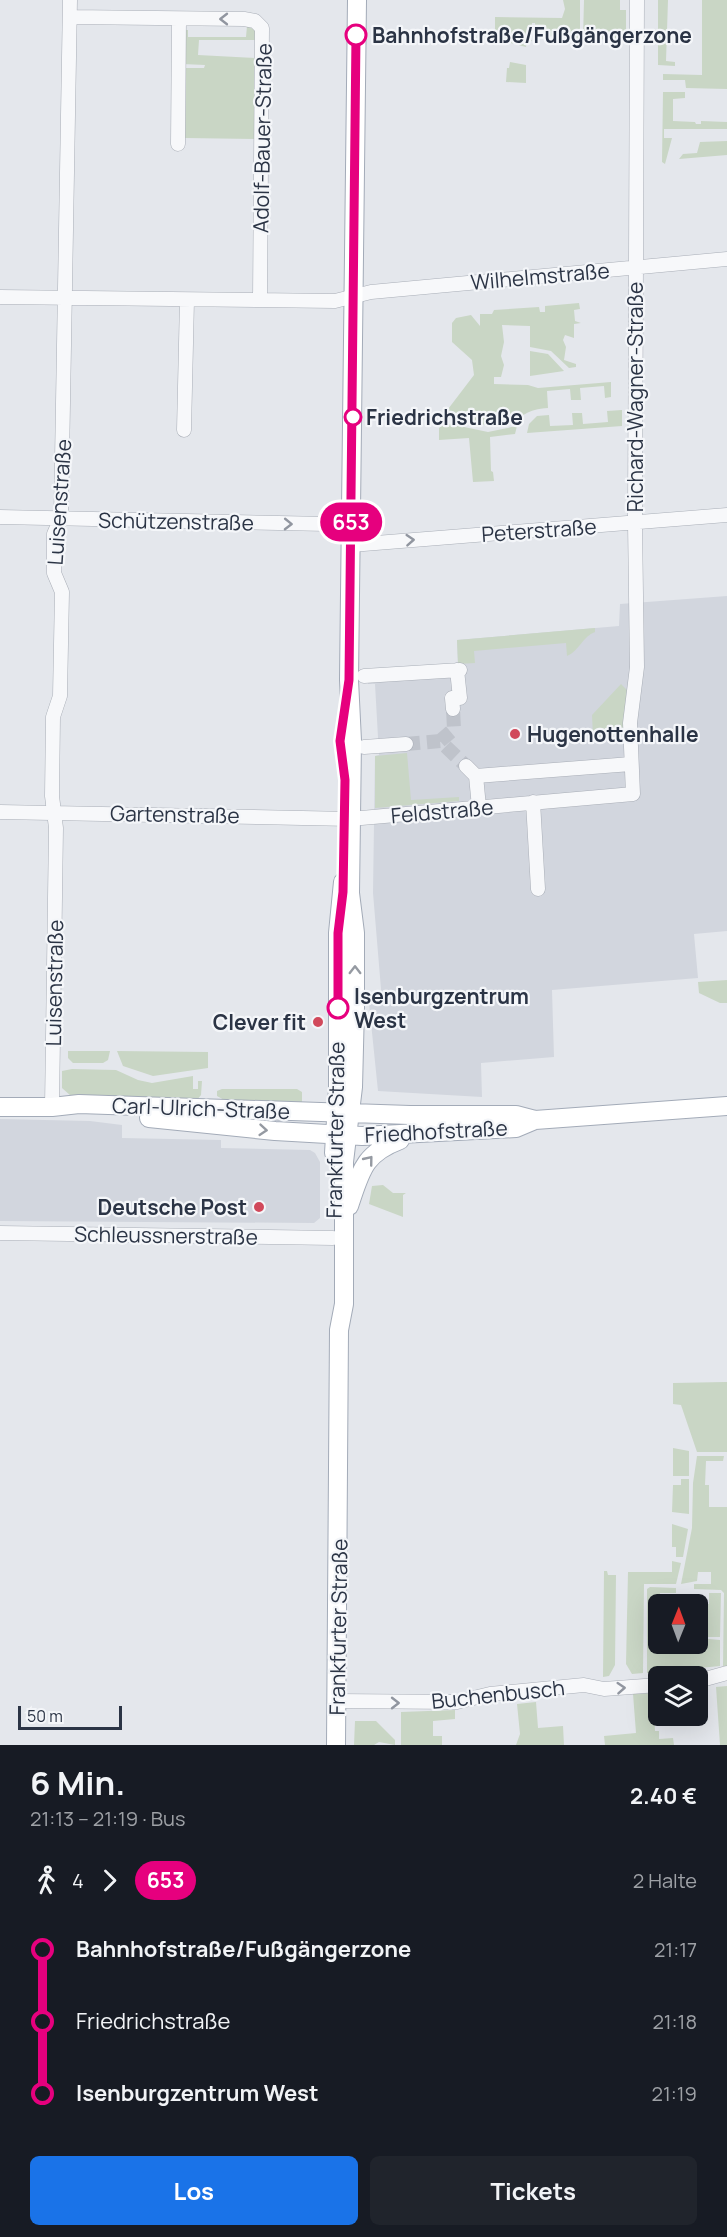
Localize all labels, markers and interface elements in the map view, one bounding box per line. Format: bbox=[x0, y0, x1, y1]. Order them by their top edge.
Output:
one-way arrow bbox=[219, 13, 228, 25]
place label: Bahnhofstraße/Fußgängerzone bbox=[372, 21, 692, 49]
marker: Bahnhofstraße/Fußgängerzone bbox=[345, 24, 367, 46]
street label: Adolf-Bauer-Straße bbox=[246, 43, 278, 233]
street label: Wilhelmstraße bbox=[469, 256, 611, 296]
street label: Richard-Wagner-Straße bbox=[621, 282, 649, 512]
place label: Friedrichstraße bbox=[366, 403, 523, 431]
marker: Friedrichstraße bbox=[344, 408, 362, 426]
street label: Luisenstraße bbox=[41, 438, 77, 566]
line badge: 653 bbox=[316, 502, 386, 542]
street label: Schützenstraße bbox=[98, 506, 254, 536]
text: 653 bbox=[332, 508, 370, 536]
street label: Peterstraße bbox=[480, 512, 598, 548]
one-way arrow bbox=[283, 517, 292, 530]
one-way arrow bbox=[405, 534, 414, 547]
place label: Hugenottenhalle bbox=[527, 720, 699, 748]
marker: Hugenottenhalle bbox=[508, 727, 522, 741]
street label: Feldstraße bbox=[389, 793, 495, 829]
street label: Gartenstraße bbox=[110, 799, 240, 829]
street label: Luisenstraße bbox=[39, 919, 69, 1047]
one-way arrow bbox=[349, 966, 361, 975]
place label: Isenburgzentrum West bbox=[354, 982, 529, 1034]
marker: Isenburgzentrum West bbox=[327, 997, 349, 1019]
place label: Clever fit bbox=[213, 1008, 306, 1036]
marker: Clever fit bbox=[311, 1015, 325, 1029]
street label: Frankfurter Straße bbox=[319, 1041, 351, 1219]
street label: Carl-Ulrich-Straße bbox=[112, 1091, 290, 1125]
street label: Friedhofstraße bbox=[364, 1113, 508, 1149]
one-way arrow bbox=[258, 1123, 267, 1136]
one-way arrow bbox=[361, 1156, 372, 1167]
place label: Deutsche Post bbox=[98, 1193, 247, 1221]
marker: Deutsche Post bbox=[252, 1200, 266, 1214]
street label: Schleussnerstraße bbox=[74, 1219, 258, 1251]
street label: Frankfurter Straße bbox=[322, 1538, 354, 1716]
north arrow bbox=[648, 1594, 708, 1654]
map controls bbox=[648, 1594, 708, 1726]
button: layers bbox=[648, 1666, 708, 1726]
street label: Buchenbusch bbox=[430, 1673, 566, 1715]
one-way arrow bbox=[617, 1681, 626, 1694]
one-way arrow bbox=[390, 1697, 399, 1709]
scale bar bbox=[18, 1703, 122, 1730]
text: 50 m bbox=[27, 1705, 63, 1727]
text: 6 Min. bbox=[30, 1760, 125, 1805]
text: 2.40 € bbox=[630, 1781, 697, 1811]
text: 21:13 – 21:19 · Bus bbox=[30, 1805, 185, 1832]
icon: walk bbox=[30, 1864, 63, 1897]
icon: forward bbox=[93, 1864, 126, 1897]
text: 653 bbox=[147, 1866, 184, 1894]
text: 4 bbox=[72, 1867, 84, 1894]
text: 2 Halte bbox=[633, 1867, 697, 1894]
text: Bahnhofstraße/Fußgängerzone bbox=[76, 1934, 411, 1964]
text: 21:17 bbox=[654, 1936, 697, 1963]
text: Friedrichstraße bbox=[76, 2006, 230, 2036]
text: 21:18 bbox=[652, 2008, 697, 2035]
text: Isenburgzentrum West bbox=[76, 2078, 319, 2108]
text: 21:19 bbox=[652, 2080, 697, 2107]
button: Los bbox=[30, 2156, 358, 2225]
button: Tickets bbox=[370, 2156, 697, 2225]

